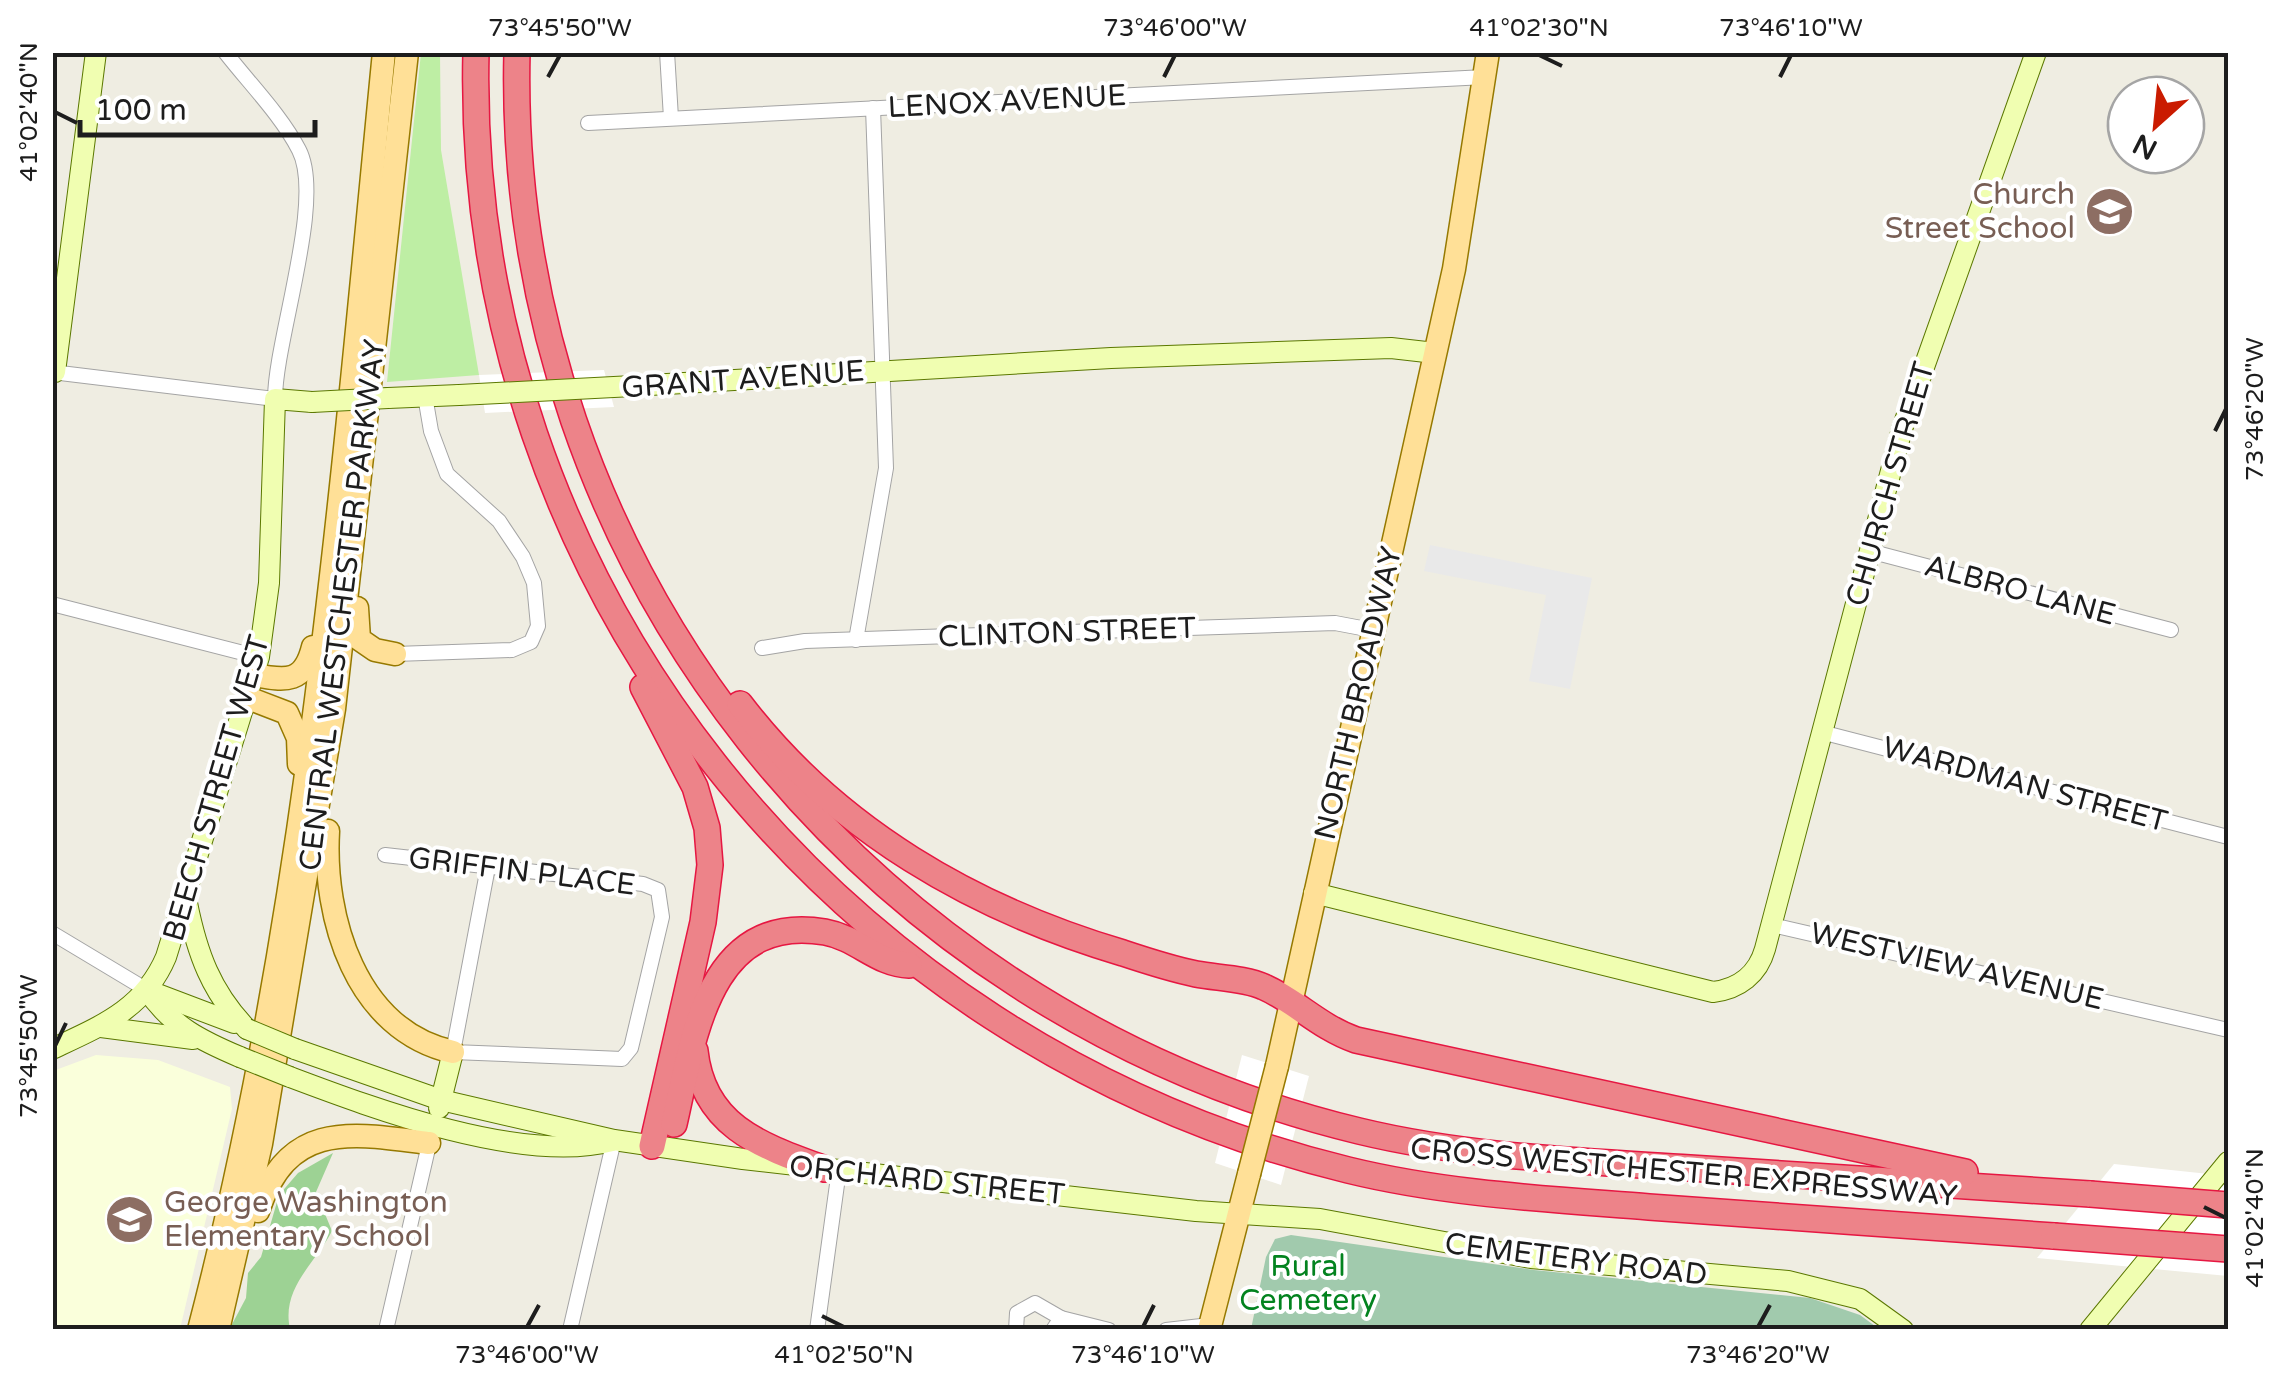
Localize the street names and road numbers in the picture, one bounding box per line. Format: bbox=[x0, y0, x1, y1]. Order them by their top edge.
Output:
street label: LENOX AVENUE bbox=[887, 77, 1127, 126]
street label: CENTRAL WESTCHESTER PARKWAY bbox=[292, 337, 393, 873]
street label: GRANT AVENUE bbox=[620, 353, 866, 406]
street label: CHURCH STREET bbox=[1838, 358, 1943, 611]
street label: NORTH BROADWAY bbox=[1307, 543, 1410, 843]
street label: ALBRO LANE bbox=[1920, 547, 2119, 634]
street label: CLINTON STREET bbox=[937, 610, 1197, 655]
street label: BEECH STREET WEST bbox=[155, 631, 278, 945]
street label: WARDMAN STREET bbox=[1878, 729, 2171, 840]
street label: GRIFFIN PLACE bbox=[406, 839, 638, 904]
street label: WESTVIEW AVENUE bbox=[1807, 915, 2107, 1018]
street label: CROSS WESTCHESTER EXPRESSWAY bbox=[1409, 1130, 1959, 1215]
street label: ORCHARD STREET bbox=[787, 1148, 1067, 1213]
street label: CEMETERY ROAD bbox=[1443, 1225, 1709, 1294]

